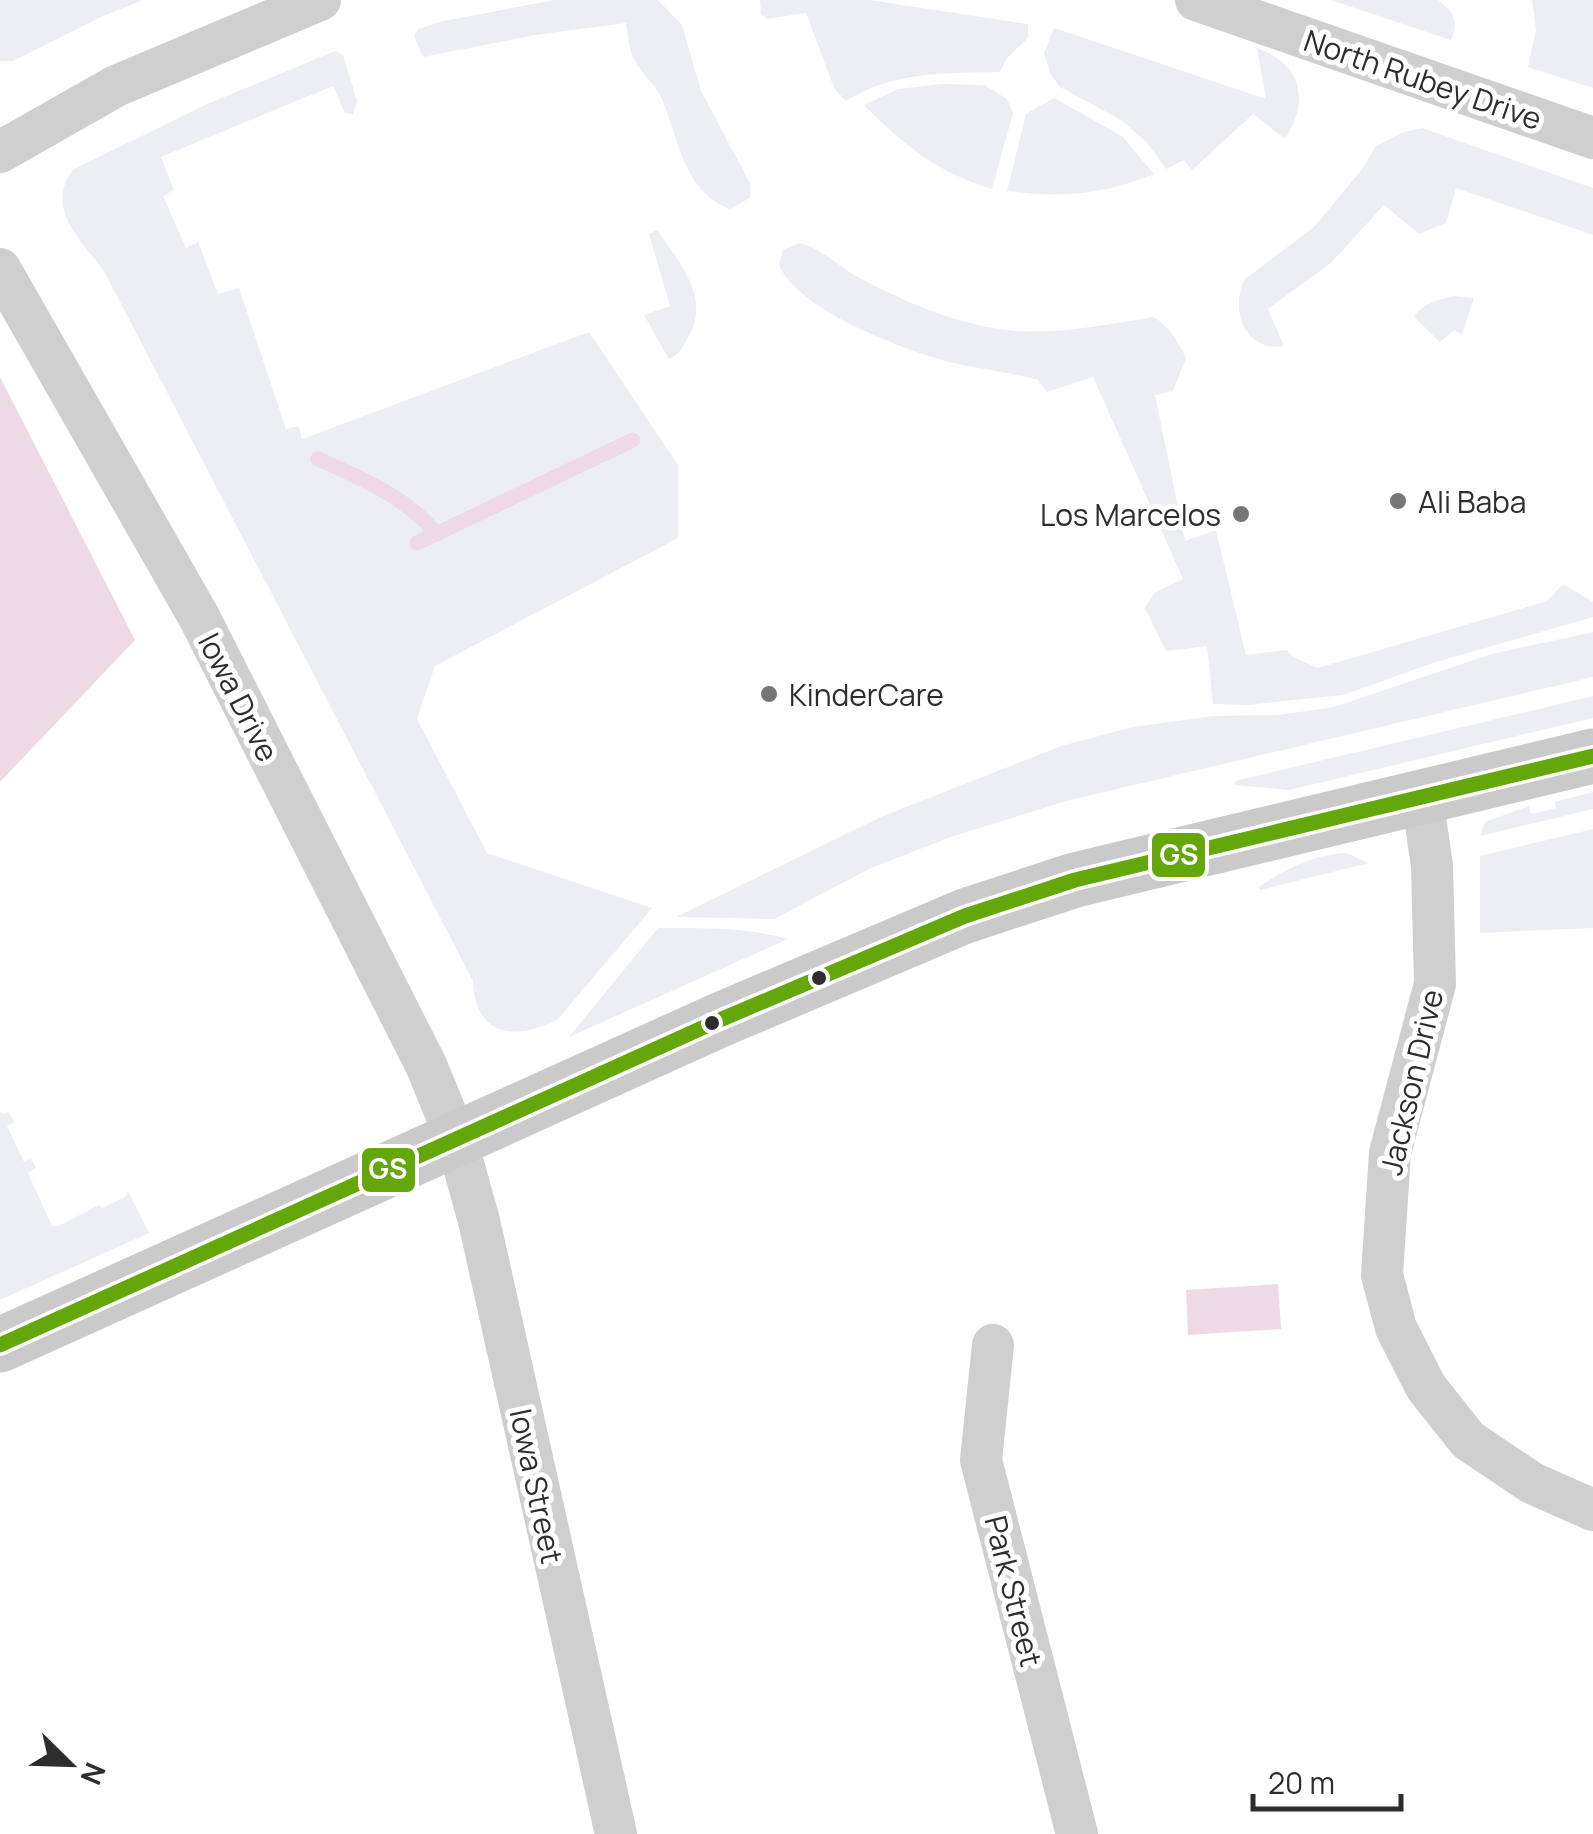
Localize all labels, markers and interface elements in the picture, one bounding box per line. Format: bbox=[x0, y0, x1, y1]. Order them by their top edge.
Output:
street label: North Rubey Drive bbox=[1299, 19, 1547, 139]
place label: Ali Baba bbox=[1418, 481, 1527, 522]
marker: Ali Baba bbox=[1387, 490, 1409, 512]
place label: Los Marcelos bbox=[1040, 494, 1221, 535]
marker: Los Marcelos bbox=[1230, 503, 1252, 525]
street label: Iowa Drive bbox=[189, 626, 289, 768]
place label: KinderCare bbox=[789, 674, 944, 715]
marker: KinderCare bbox=[758, 683, 780, 705]
line badge: GS bbox=[1150, 831, 1207, 879]
text: GS bbox=[1160, 835, 1198, 873]
unlabelled marker bbox=[809, 968, 829, 988]
street label: Jackson Drive bbox=[1370, 985, 1452, 1179]
unlabelled marker bbox=[702, 1013, 722, 1033]
line badge: GS bbox=[360, 1146, 417, 1194]
text: GS bbox=[369, 1149, 407, 1187]
street label: Iowa Street bbox=[501, 1405, 573, 1567]
street label: Park Street bbox=[975, 1511, 1053, 1671]
north arrow bbox=[20, 1714, 120, 1814]
scale bar bbox=[1253, 1749, 1400, 1811]
text: N bbox=[73, 1757, 115, 1791]
text: 20 m bbox=[1268, 1762, 1335, 1803]

